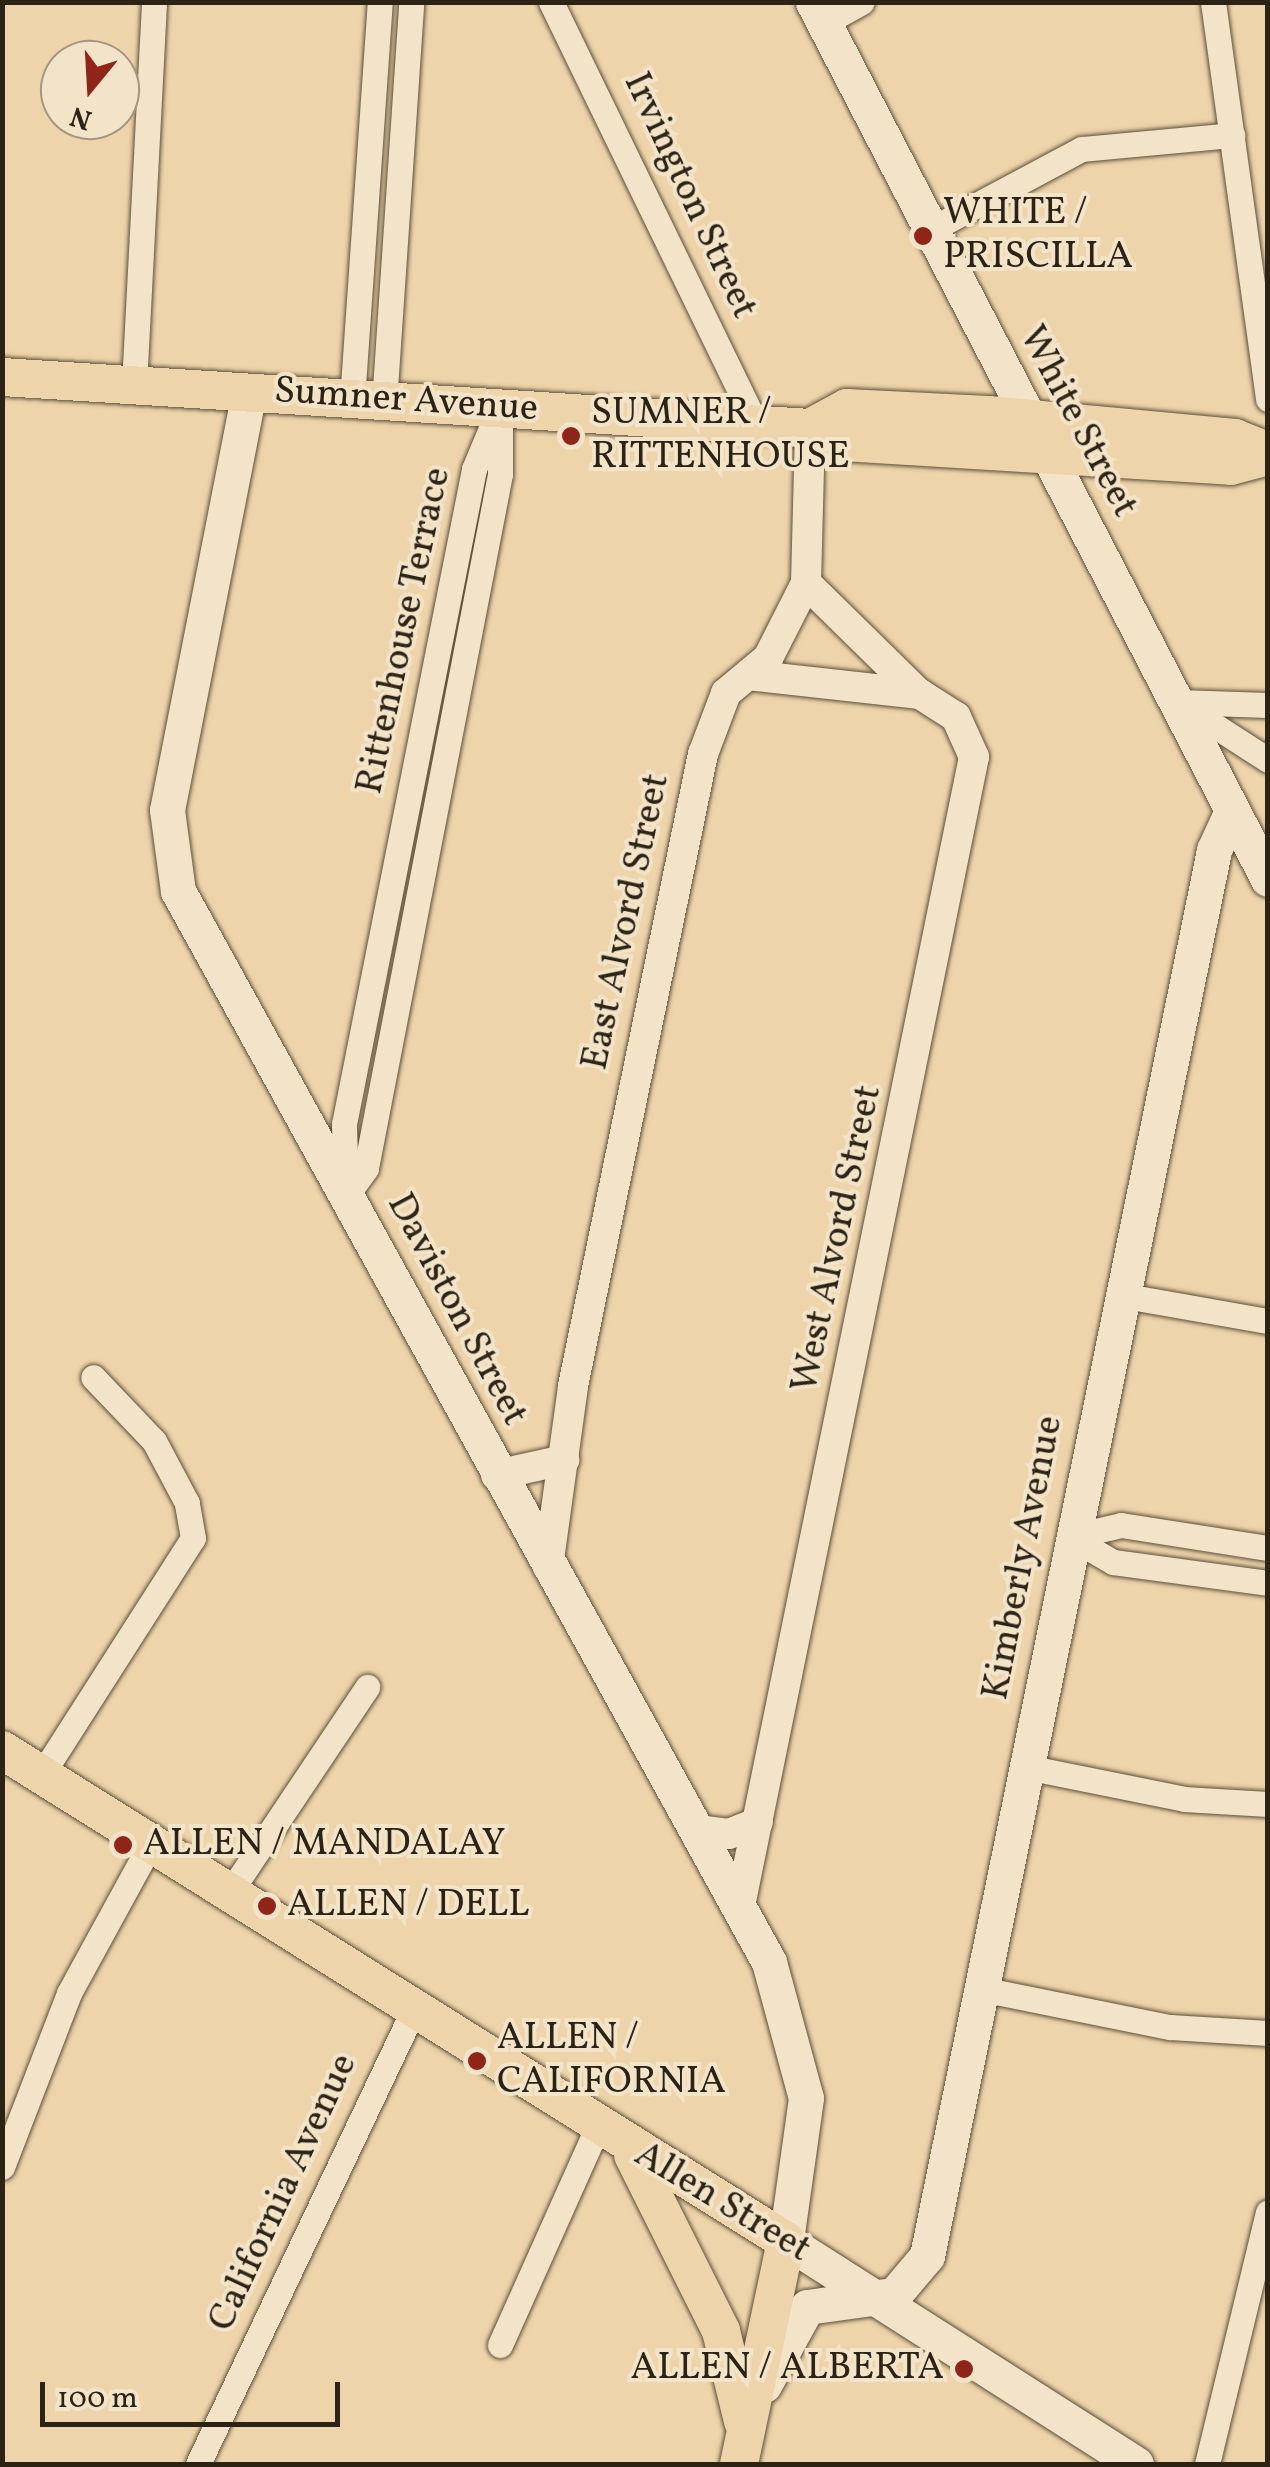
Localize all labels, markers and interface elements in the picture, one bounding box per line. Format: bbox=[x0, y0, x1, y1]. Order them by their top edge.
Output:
north arrow bbox=[40, 40, 140, 140]
street label: Irvington Street bbox=[612, 66, 766, 326]
text: N bbox=[66, 95, 97, 139]
place label: WHITE / PRISCILLA bbox=[943, 191, 1133, 280]
marker: WHITE / PRISCILLA bbox=[912, 225, 934, 247]
street label: White Street bbox=[1008, 319, 1146, 525]
street label: Sumner Avenue bbox=[272, 369, 540, 433]
place label: SUMNER / RITTENHOUSE bbox=[591, 391, 850, 480]
marker: SUMNER / RITTENHOUSE bbox=[560, 425, 582, 447]
street label: Rittenhouse Terrace bbox=[348, 463, 462, 799]
street label: East Alvord Street bbox=[573, 770, 681, 1074]
street label: West Alvord Street bbox=[783, 1081, 893, 1397]
street label: Daviston Street bbox=[376, 1186, 536, 1434]
street label: Kimberly Avenue bbox=[974, 1412, 1074, 1704]
place label: ALLEN / MANDALAY bbox=[143, 1822, 505, 1868]
marker: ALLEN / MANDALAY bbox=[112, 1834, 134, 1856]
place label: ALLEN / DELL bbox=[287, 1883, 530, 1929]
marker: ALLEN / DELL bbox=[256, 1895, 278, 1917]
place label: ALLEN / CALIFORNIA bbox=[497, 2016, 726, 2106]
street label: California Avenue bbox=[200, 2047, 368, 2339]
marker: ALLEN / CALIFORNIA bbox=[466, 2050, 488, 2072]
street label: Allen Street bbox=[626, 2133, 818, 2273]
place label: ALLEN / ALBERTA bbox=[630, 2346, 944, 2392]
marker: ALLEN / ALBERTA bbox=[953, 2358, 975, 2380]
scale bar bbox=[45, 2362, 345, 2424]
text: 100 m bbox=[57, 2378, 138, 2420]

